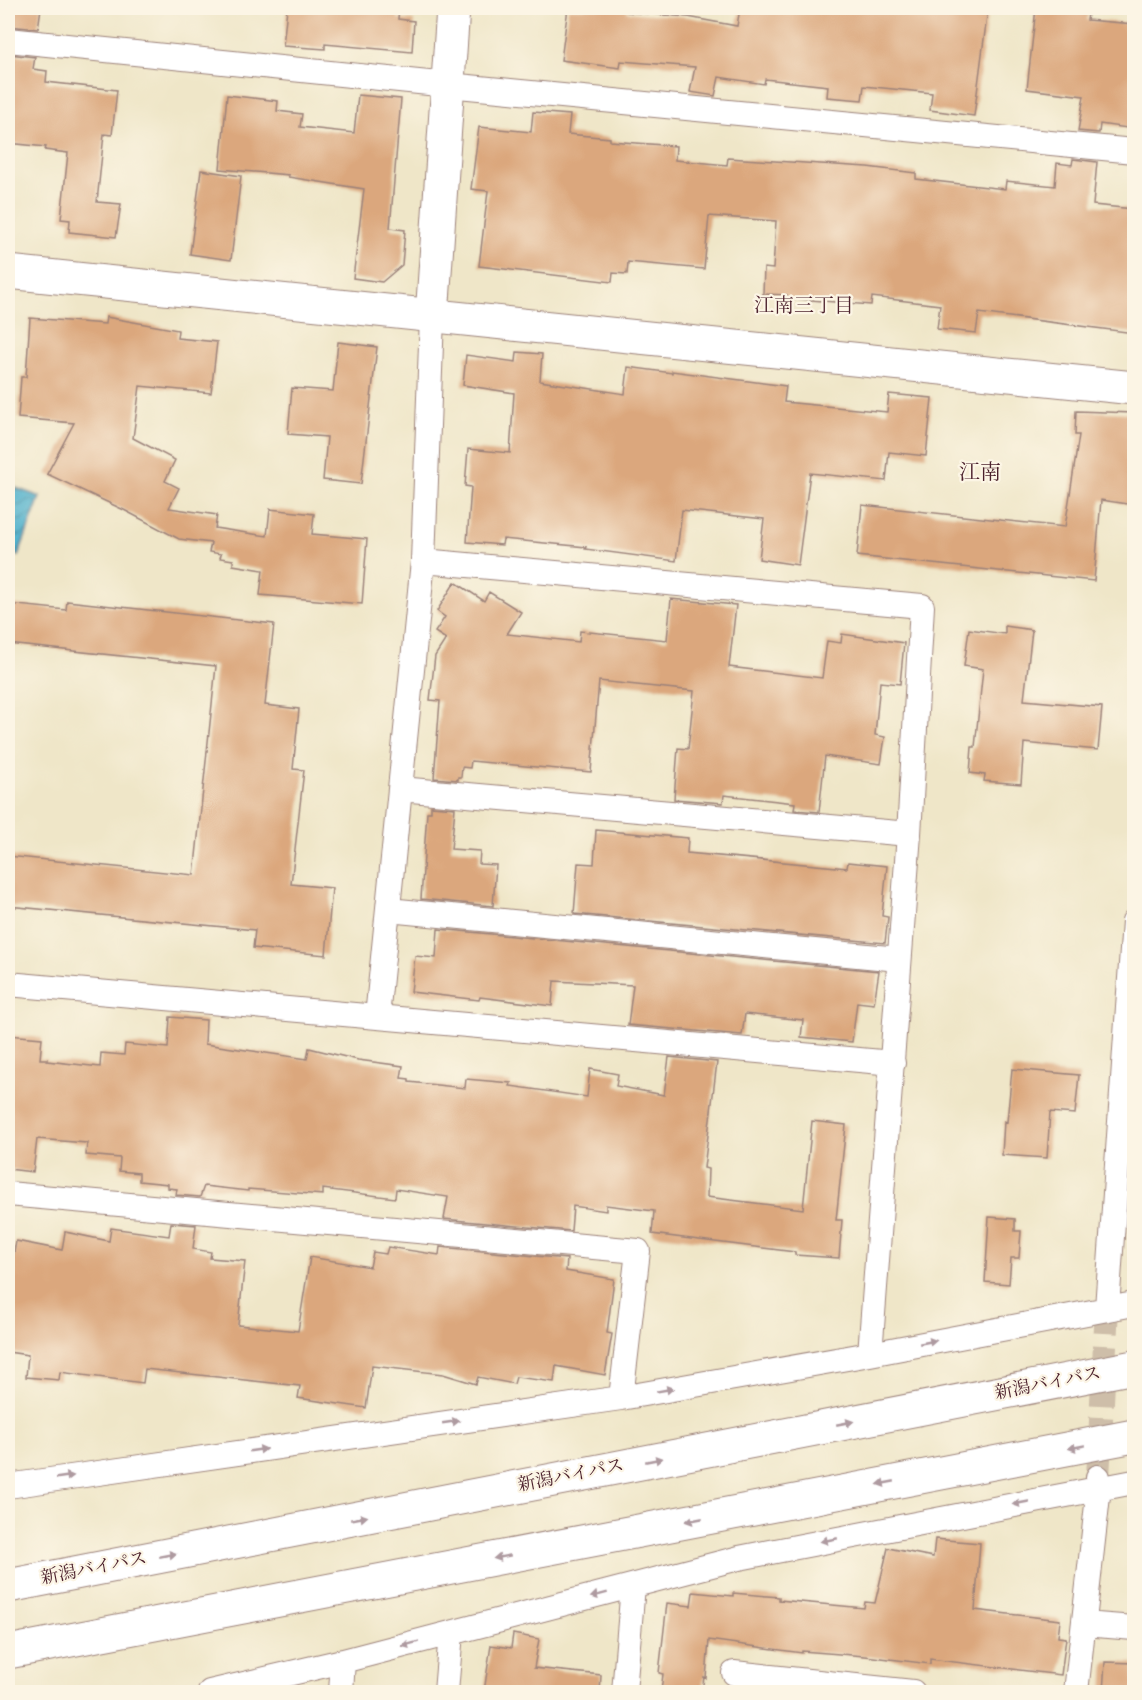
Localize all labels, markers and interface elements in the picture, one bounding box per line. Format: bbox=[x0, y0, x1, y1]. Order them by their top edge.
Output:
district label: 江南三丁目 bbox=[754, 293, 854, 321]
district label: 江南 bbox=[959, 459, 1001, 488]
one-way arrow bbox=[918, 1337, 937, 1346]
street label: 新潟バイパス bbox=[993, 1361, 1103, 1407]
one-way arrow bbox=[656, 1385, 675, 1394]
one-way arrow bbox=[442, 1417, 461, 1426]
one-way arrow bbox=[836, 1418, 855, 1427]
one-way arrow bbox=[1067, 1443, 1086, 1452]
one-way arrow bbox=[249, 1445, 268, 1454]
street label: 新潟バイパス bbox=[516, 1453, 626, 1499]
one-way arrow bbox=[645, 1455, 664, 1464]
one-way arrow bbox=[56, 1473, 75, 1482]
one-way arrow bbox=[876, 1479, 895, 1488]
one-way arrow bbox=[1011, 1499, 1030, 1508]
one-way arrow bbox=[350, 1513, 369, 1522]
one-way arrow bbox=[684, 1516, 703, 1525]
one-way arrow bbox=[820, 1536, 839, 1545]
street label: 新潟バイパス bbox=[39, 1546, 149, 1592]
one-way arrow bbox=[159, 1550, 178, 1559]
one-way arrow bbox=[493, 1553, 512, 1562]
one-way arrow bbox=[590, 1590, 608, 1600]
one-way arrow bbox=[401, 1639, 419, 1649]

